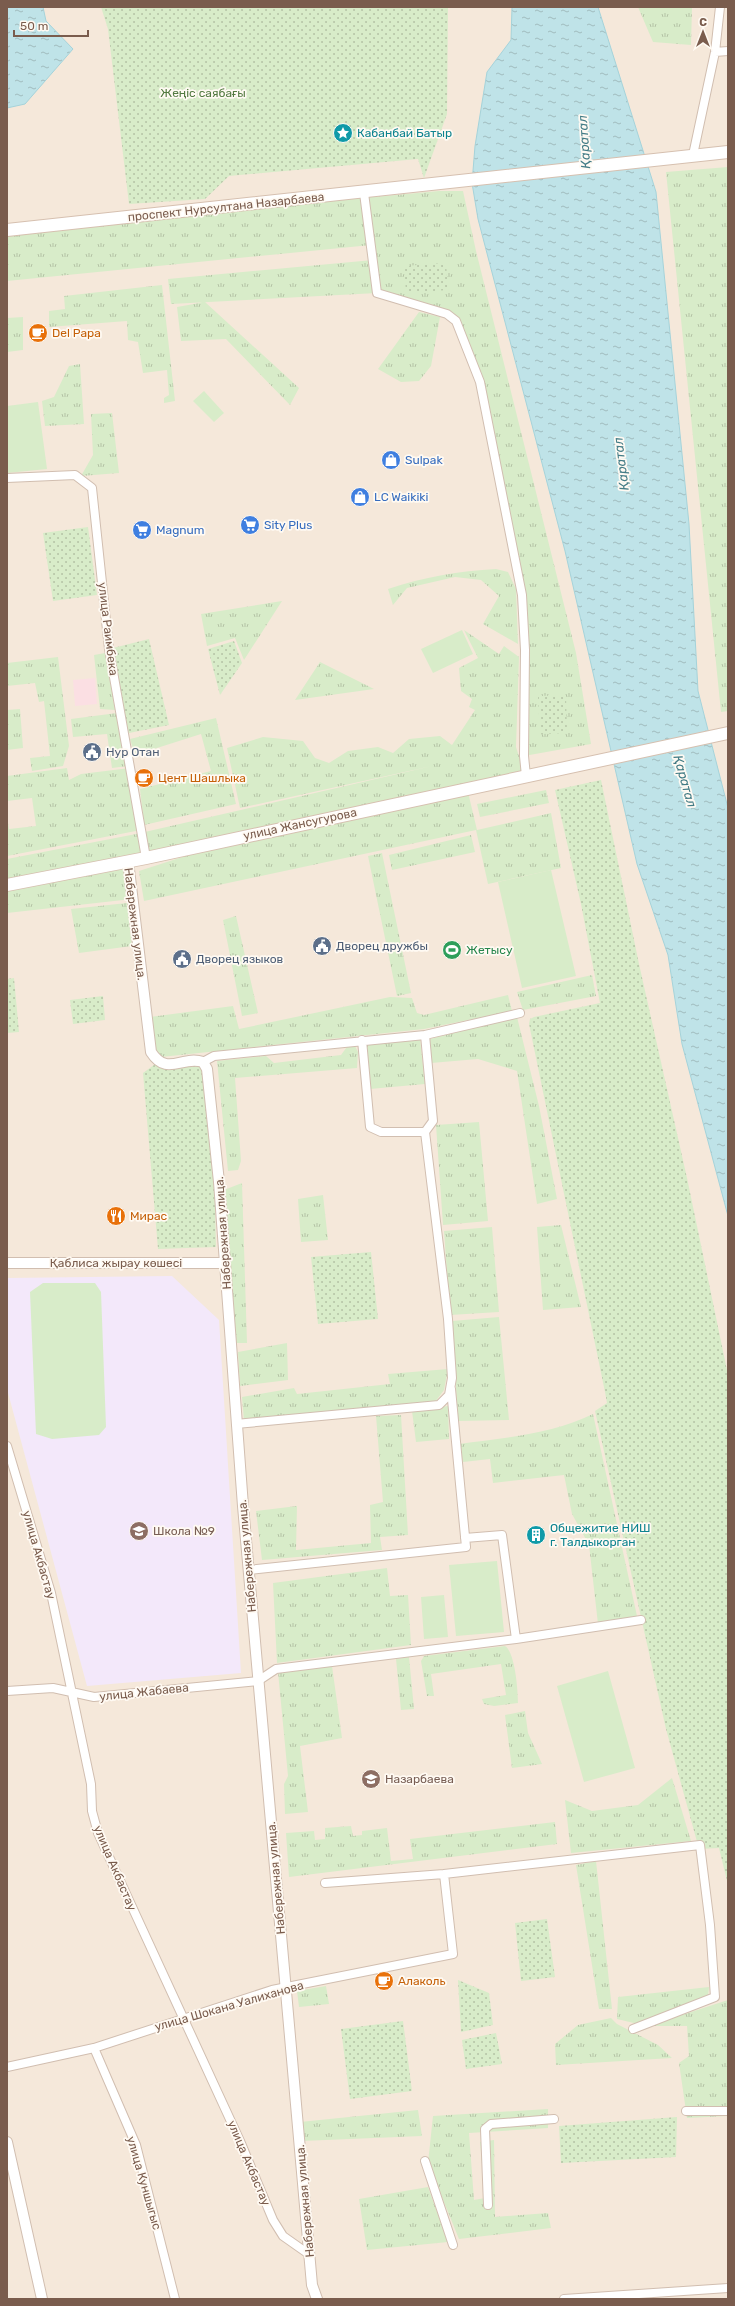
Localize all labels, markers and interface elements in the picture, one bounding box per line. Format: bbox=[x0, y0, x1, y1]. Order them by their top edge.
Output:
scale bar bbox=[14, 12, 88, 38]
north arrow bbox=[683, 12, 723, 52]
text: С bbox=[699, 16, 707, 29]
text: 50 m bbox=[20, 19, 48, 33]
park label: Жеңіс саябағы bbox=[160, 86, 246, 100]
water label: Қаратал bbox=[575, 114, 593, 169]
place icon: Кабанбай Батыр bbox=[332, 122, 354, 144]
place label: Кабанбай Батыр bbox=[357, 126, 452, 140]
street label: проспект Нурсултана Назарбаева bbox=[127, 190, 325, 224]
cafe icon: Del Papa bbox=[27, 322, 49, 344]
place label: Del Papa bbox=[52, 326, 101, 340]
water label: Қаратал bbox=[610, 436, 632, 491]
shop icon: Sulpak bbox=[380, 449, 402, 471]
place label: Sulpak bbox=[405, 453, 443, 467]
shop icon: LC Waikiki bbox=[349, 486, 371, 508]
place label: LC Waikiki bbox=[374, 490, 429, 504]
supermarket icon: Sity Plus bbox=[239, 514, 261, 536]
place label: Sity Plus bbox=[264, 518, 312, 532]
supermarket icon: Magnum bbox=[131, 519, 153, 541]
place label: Magnum bbox=[156, 523, 204, 537]
street label: улица Раимбека bbox=[95, 581, 121, 677]
public building icon: Нур Отан bbox=[81, 741, 103, 763]
place label: Нур Отан bbox=[106, 745, 159, 759]
water label: Қаратал bbox=[670, 753, 700, 809]
cafe icon: Цент Шашлыка bbox=[133, 767, 155, 789]
place label: Цент Шашлыка bbox=[158, 771, 246, 785]
street label: улица Жансугурова bbox=[242, 805, 358, 843]
street label: Набережная улица. bbox=[121, 867, 149, 981]
public building icon: Дворец дружбы bbox=[311, 935, 333, 957]
place label: Дворец дружбы bbox=[336, 939, 428, 953]
sports icon: Жетысу bbox=[441, 939, 463, 961]
place label: Жетысу bbox=[466, 943, 513, 957]
public building icon: Дворец языков bbox=[171, 948, 193, 970]
place label: Дворец языков bbox=[196, 952, 284, 966]
street label: Набережная улица. bbox=[212, 1176, 234, 1290]
restaurant icon: Мирас bbox=[105, 1205, 127, 1227]
place label: Мирас bbox=[130, 1209, 168, 1223]
street label: Қаблиса жырау көшесі bbox=[50, 1256, 182, 1270]
street label: Набережная улица. bbox=[235, 1499, 259, 1613]
street label: улица Акбастау bbox=[20, 1509, 58, 1601]
school or university icon: Школа №9 bbox=[128, 1520, 150, 1542]
place label: Общежитие НИШ г. Талдыкорган bbox=[550, 1521, 651, 1549]
place label: Школа №9 bbox=[153, 1524, 215, 1538]
building icon: Общежитие НИШ г. Талдыкорган bbox=[525, 1524, 547, 1546]
street label: улица Жабаева bbox=[99, 1680, 189, 1704]
school or university icon: Назарбаева bbox=[360, 1768, 382, 1790]
place label: Назарбаева bbox=[385, 1772, 454, 1786]
street label: Набережная улица. bbox=[264, 1821, 288, 1935]
street label: улица Акбастау bbox=[91, 1823, 139, 1913]
cafe icon: Алаколь bbox=[373, 1970, 395, 1992]
place label: Алаколь bbox=[398, 1974, 446, 1988]
street label: улица Шокана Уалиханова bbox=[153, 1978, 305, 2034]
street label: улица Акбастау bbox=[225, 2118, 273, 2208]
street label: улица Куншыгыс bbox=[124, 2135, 164, 2232]
street label: Набережная улица. bbox=[293, 2144, 317, 2258]

